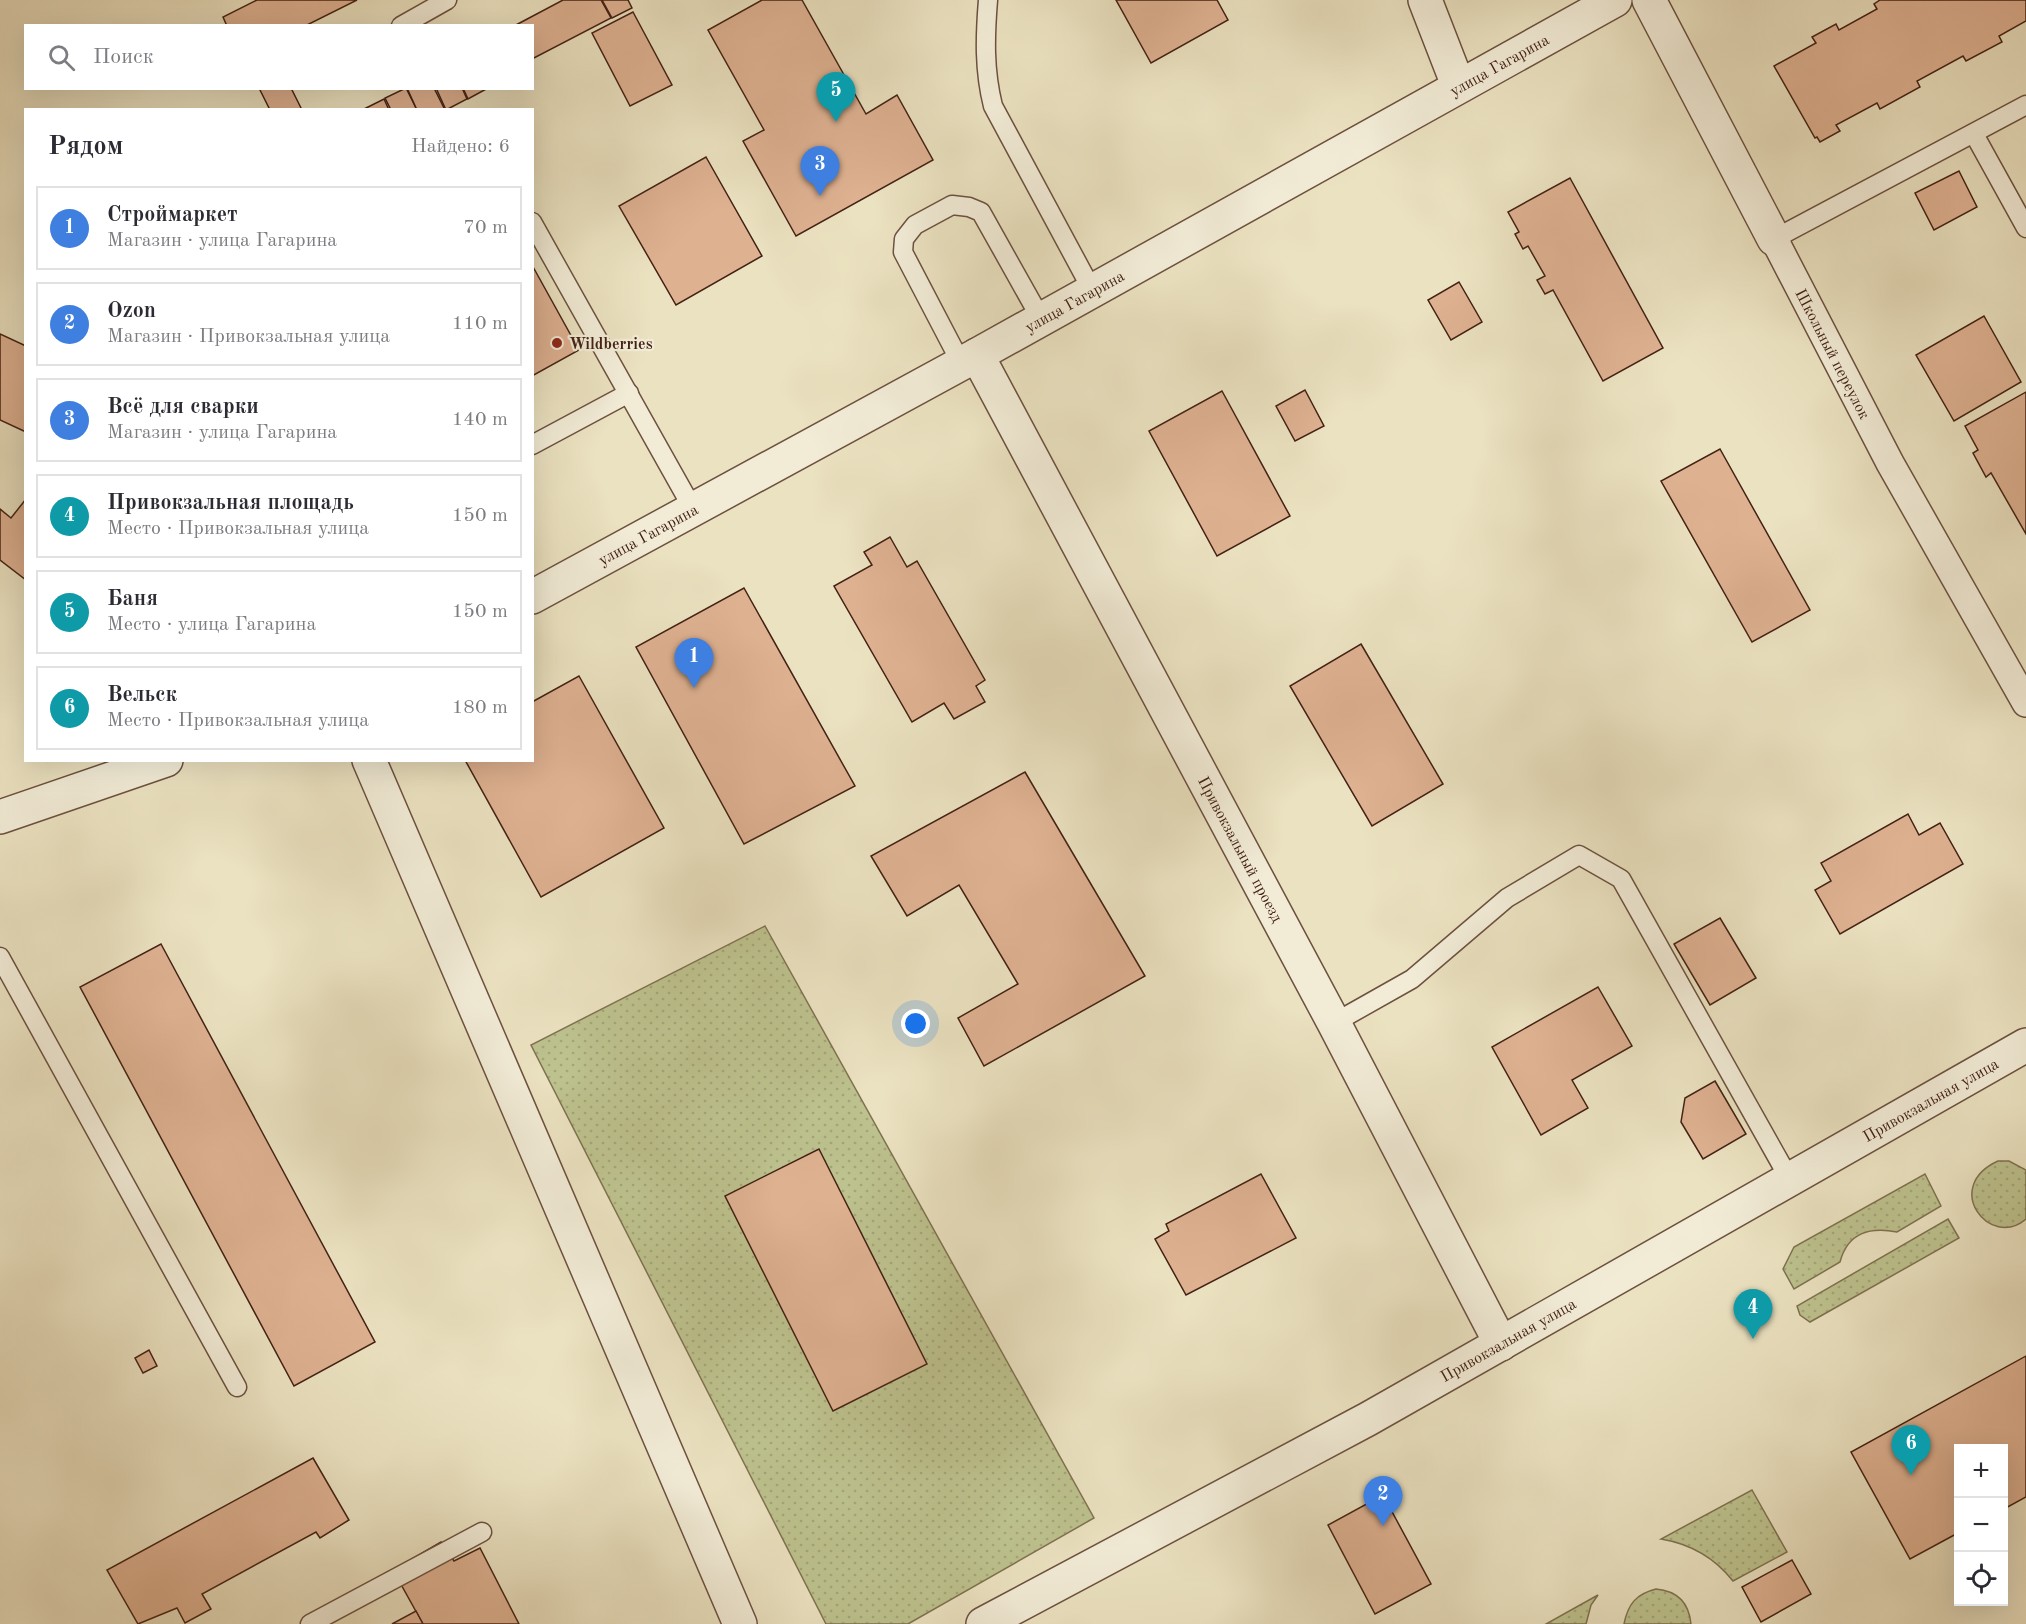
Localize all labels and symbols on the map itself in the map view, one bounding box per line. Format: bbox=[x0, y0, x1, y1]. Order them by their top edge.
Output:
street label: улица Гагарина bbox=[1448, 32, 1552, 100]
pin: 5 bbox=[816, 72, 856, 122]
pin: 3 bbox=[800, 146, 840, 196]
street label: улица Гагарина bbox=[1023, 269, 1128, 336]
street label: Школьный переулок bbox=[1791, 287, 1872, 422]
marker: Wildberries bbox=[550, 336, 564, 350]
place label: Wildberries bbox=[569, 337, 653, 353]
street label: улица Гагарина bbox=[596, 502, 702, 569]
pin: 1 bbox=[674, 638, 714, 688]
street label: Привокзальный проезд bbox=[1194, 774, 1285, 925]
your location bbox=[901, 1009, 930, 1038]
street label: Привокзальная улица bbox=[1861, 1056, 2002, 1146]
pin: 4 bbox=[1734, 1290, 1772, 1339]
street label: Привокзальная улица bbox=[1438, 1296, 1579, 1386]
pin: 6 bbox=[1892, 1426, 1930, 1475]
pin: 2 bbox=[1364, 1476, 1402, 1526]

